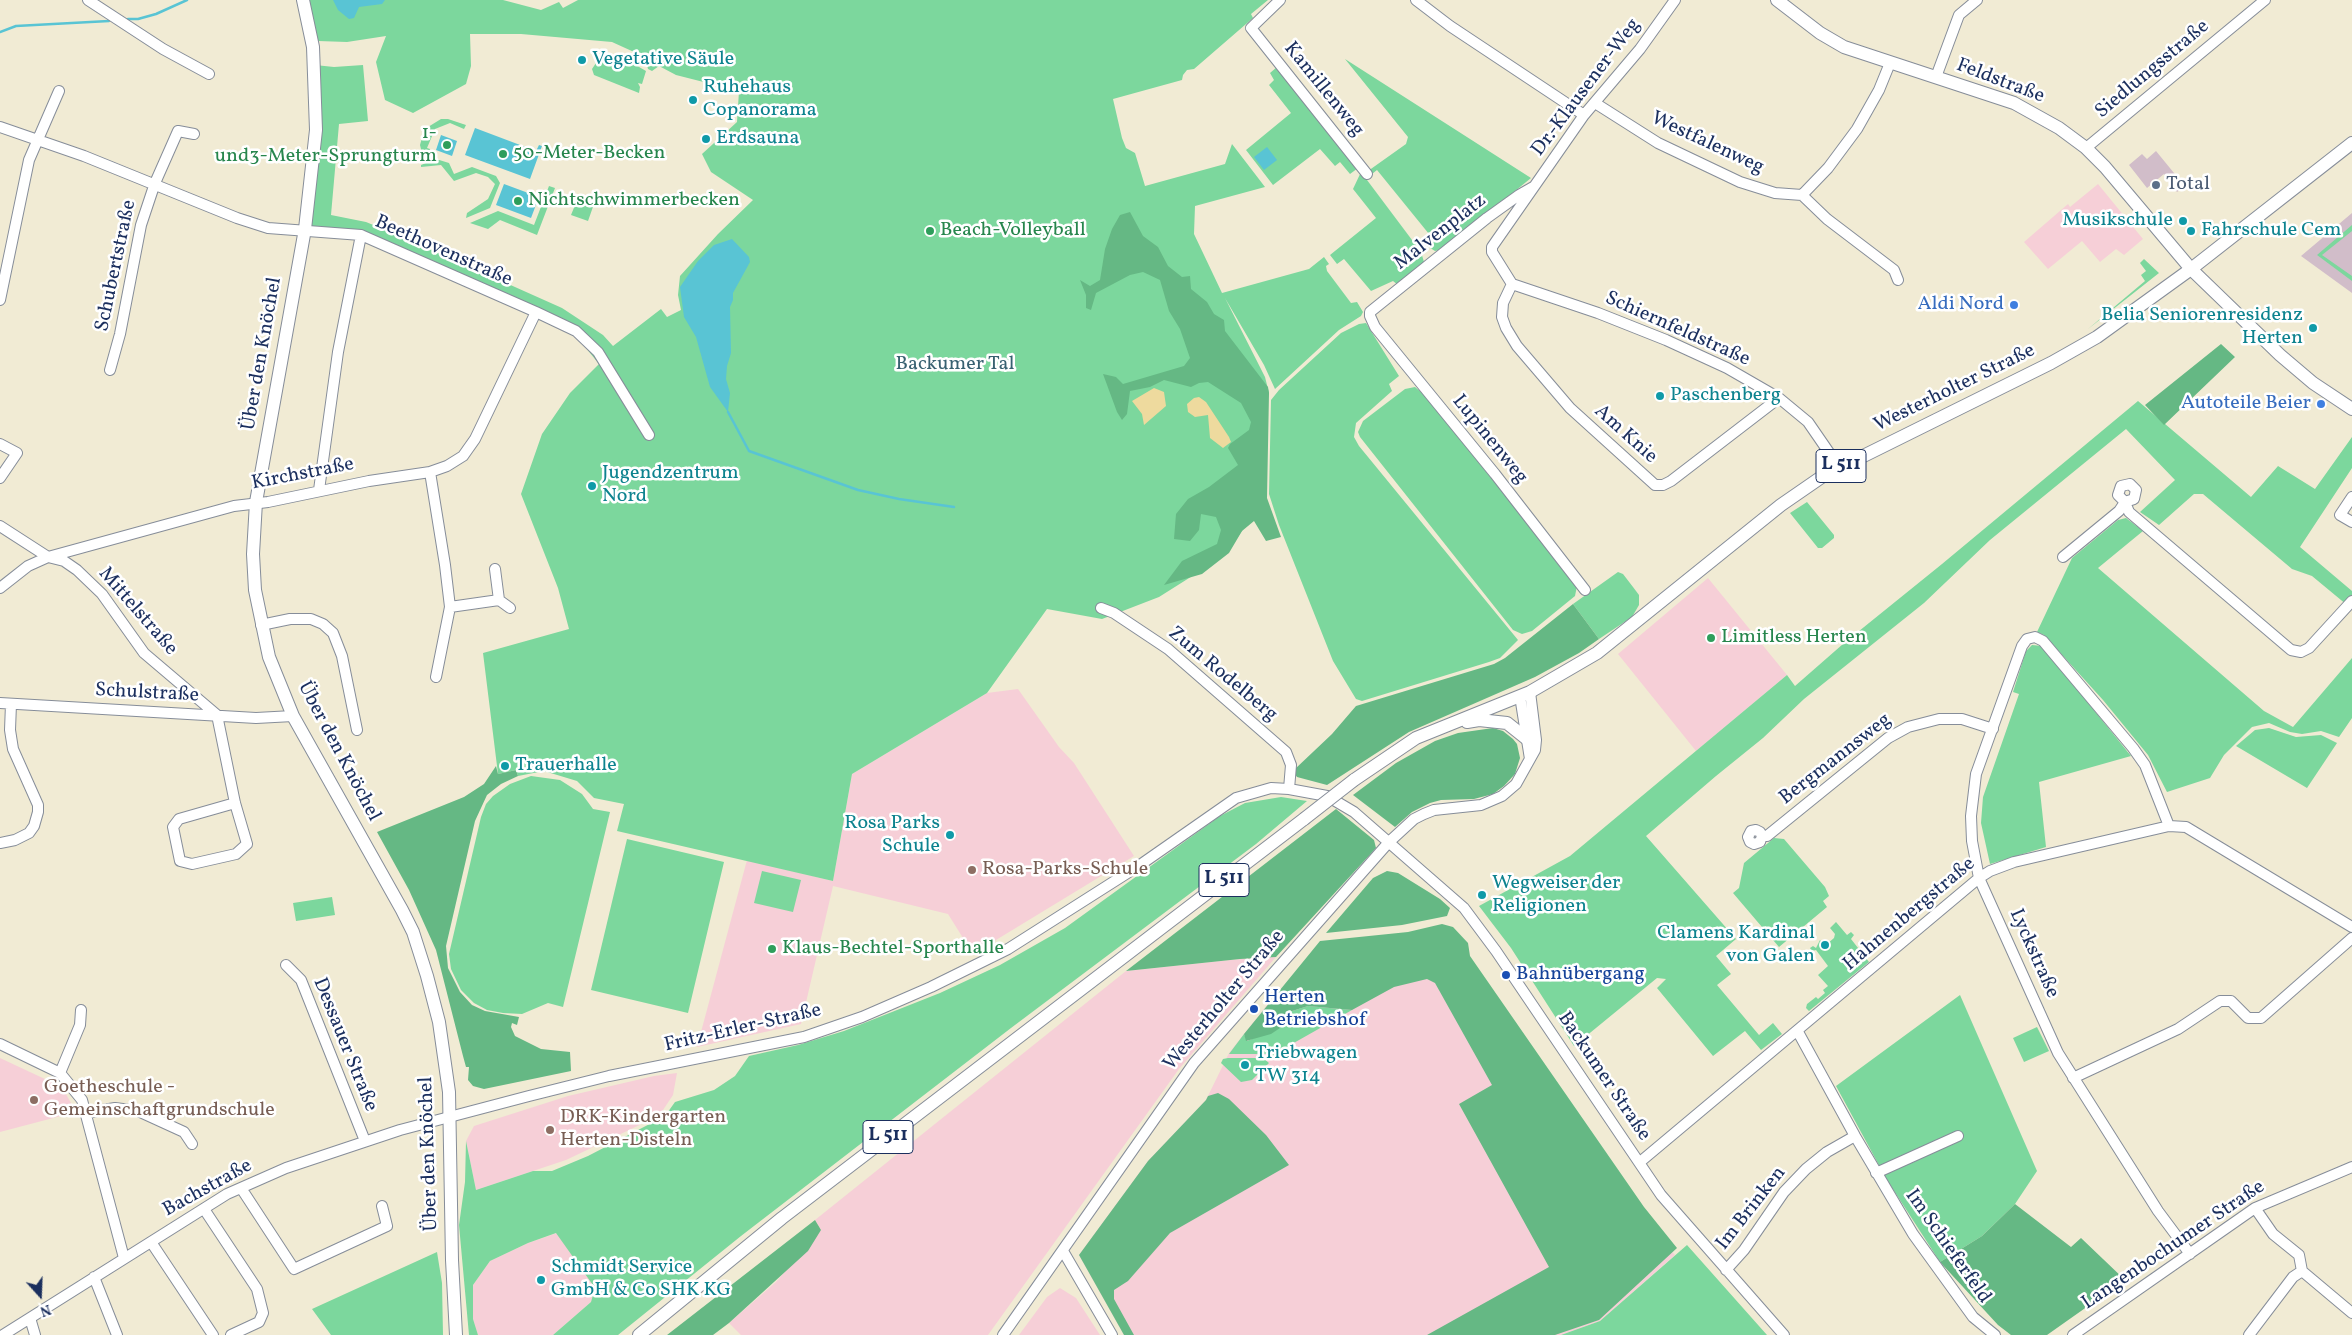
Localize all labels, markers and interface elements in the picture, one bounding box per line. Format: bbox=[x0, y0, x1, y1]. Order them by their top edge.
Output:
street label: Dr.-Klausener-Weg bbox=[1527, 14, 1647, 162]
street label: Siedlungsstraße bbox=[2091, 15, 2215, 125]
street label: Kamillenweg bbox=[1278, 38, 1368, 142]
place label: Vegetative Säule bbox=[592, 48, 734, 72]
marker: Vegetative Säule bbox=[576, 54, 588, 66]
street label: Feldstraße bbox=[1953, 54, 2047, 110]
place label: Ruhehaus Copanorama bbox=[703, 76, 817, 123]
marker: Ruhehaus Copanorama bbox=[687, 94, 699, 106]
street label: Westfalenweg bbox=[1647, 107, 1767, 181]
place label: 1- und3-Meter-Sprungturm bbox=[215, 122, 437, 169]
place label: Erdsauna bbox=[716, 127, 799, 151]
marker: Erdsauna bbox=[700, 133, 712, 145]
marker: 1- und3-Meter-Sprungturm bbox=[441, 139, 453, 151]
place label: 50-Meter-Becken bbox=[513, 142, 665, 166]
marker: 50-Meter-Becken bbox=[497, 148, 509, 160]
place label: Total bbox=[2166, 173, 2210, 197]
marker: Total bbox=[2150, 179, 2162, 191]
place label: Nichtschwimmerbecken bbox=[528, 189, 740, 213]
street label: Malvenplatz bbox=[1390, 190, 1492, 276]
marker: Nichtschwimmerbecken bbox=[512, 195, 524, 207]
street label: Schubertstraße bbox=[91, 198, 143, 334]
place label: Musikschule bbox=[2062, 209, 2173, 233]
street label: Beethovenstraße bbox=[371, 211, 515, 293]
marker: Musikschule bbox=[2177, 215, 2189, 227]
place label: Beach-Volleyball bbox=[940, 219, 1086, 243]
place label: Fahrschule Cem bbox=[2201, 219, 2341, 243]
marker: Beach-Volleyball bbox=[924, 225, 936, 237]
marker: Fahrschule Cem bbox=[2185, 225, 2197, 237]
street label: Über den Knöchel bbox=[238, 276, 288, 432]
street label: Schiernfeldstraße bbox=[1601, 287, 1753, 373]
place label: Aldi Nord bbox=[1918, 293, 2004, 317]
marker: Aldi Nord bbox=[2008, 299, 2020, 311]
place label: Belia Seniorenresidenz Herten bbox=[2101, 304, 2303, 351]
marker: Belia Seniorenresidenz Herten bbox=[2307, 322, 2319, 334]
street label: Westerholter Straße bbox=[1871, 340, 2039, 438]
park label: Backumer Tal bbox=[895, 353, 1015, 377]
place label: Paschenberg bbox=[1670, 384, 1781, 408]
marker: Paschenberg bbox=[1654, 390, 1666, 402]
street label: Lupinenweg bbox=[1446, 391, 1532, 489]
place label: Autoteile Beier bbox=[2181, 392, 2311, 416]
marker: Autoteile Beier bbox=[2315, 398, 2327, 410]
street label: Am Knie bbox=[1588, 400, 1662, 470]
road number: L 511 bbox=[1816, 450, 1866, 482]
street label: Kirchstraße bbox=[250, 453, 356, 497]
place label: Jugendzentrum Nord bbox=[602, 462, 739, 509]
marker: Jugendzentrum Nord bbox=[586, 480, 598, 492]
street label: Mittelstraße bbox=[92, 563, 182, 661]
street label: Zum Rodelberg bbox=[1162, 622, 1282, 728]
place label: Limitless Herten bbox=[1721, 626, 1867, 650]
marker: Limitless Herten bbox=[1705, 632, 1717, 644]
street label: Über den Knöchel bbox=[291, 678, 385, 826]
street label: Schulstraße bbox=[94, 679, 200, 709]
street label: Bergmannsweg bbox=[1775, 709, 1897, 811]
place label: Trauerhalle bbox=[515, 754, 617, 778]
marker: Trauerhalle bbox=[499, 760, 511, 772]
place label: Rosa Parks Schule bbox=[844, 812, 940, 859]
marker: Rosa Parks Schule bbox=[944, 829, 956, 841]
street label: Hahnenbergstraße bbox=[1839, 853, 1981, 977]
place label: Rosa-Parks-Schule bbox=[982, 858, 1148, 882]
marker: Rosa-Parks-Schule bbox=[966, 864, 978, 876]
road number: L 511 bbox=[1199, 864, 1249, 896]
place label: Wegweiser der Religionen bbox=[1492, 872, 1620, 919]
marker: Wegweiser der Religionen bbox=[1476, 889, 1488, 901]
street label: Lyckstraße bbox=[2003, 906, 2063, 1002]
place label: Clamens Kardinal von Galen bbox=[1657, 922, 1815, 969]
street label: Westerholter Straße bbox=[1159, 926, 1291, 1076]
place label: Klaus-Bechtel-Sporthalle bbox=[782, 937, 1004, 961]
marker: Clamens Kardinal von Galen bbox=[1819, 939, 1831, 951]
marker: Klaus-Bechtel-Sporthalle bbox=[766, 943, 778, 955]
place label: Bahnübergang bbox=[1516, 963, 1645, 987]
marker: Bahnübergang bbox=[1500, 969, 1512, 981]
street label: Dessauer Straße bbox=[306, 975, 382, 1115]
place label: Herten Betriebshof bbox=[1264, 986, 1366, 1033]
street label: Fritz-Erler-Straße bbox=[662, 999, 824, 1059]
marker: Herten Betriebshof bbox=[1248, 1003, 1260, 1015]
street label: Backumer Straße bbox=[1551, 1008, 1655, 1146]
place label: Triebwagen TW 314 bbox=[1255, 1042, 1358, 1089]
marker: Triebwagen TW 314 bbox=[1239, 1059, 1251, 1071]
place label: Goetheschule - Gemeinschaftgrundschule bbox=[44, 1076, 275, 1123]
street label: Über den Knöchel bbox=[415, 1076, 445, 1232]
marker: Goetheschule - Gemeinschaftgrundschule bbox=[28, 1094, 40, 1106]
place label: DRK-Kindergarten Herten-Disteln bbox=[560, 1106, 726, 1153]
road number: L 511 bbox=[863, 1120, 913, 1154]
marker: DRK-Kindergarten Herten-Disteln bbox=[544, 1124, 556, 1136]
street label: Bachstraße bbox=[159, 1155, 257, 1223]
street label: Im Brinken bbox=[1712, 1162, 1792, 1256]
street label: Langenbochumer Straße bbox=[2078, 1176, 2270, 1316]
street label: Im Schieferfeld bbox=[1899, 1185, 1995, 1309]
place label: Schmidt Service GmbH & Co SHK KG bbox=[551, 1256, 731, 1303]
north arrow bbox=[15, 1270, 65, 1320]
marker: Schmidt Service GmbH & Co SHK KG bbox=[535, 1274, 547, 1286]
text: N bbox=[37, 1299, 53, 1320]

